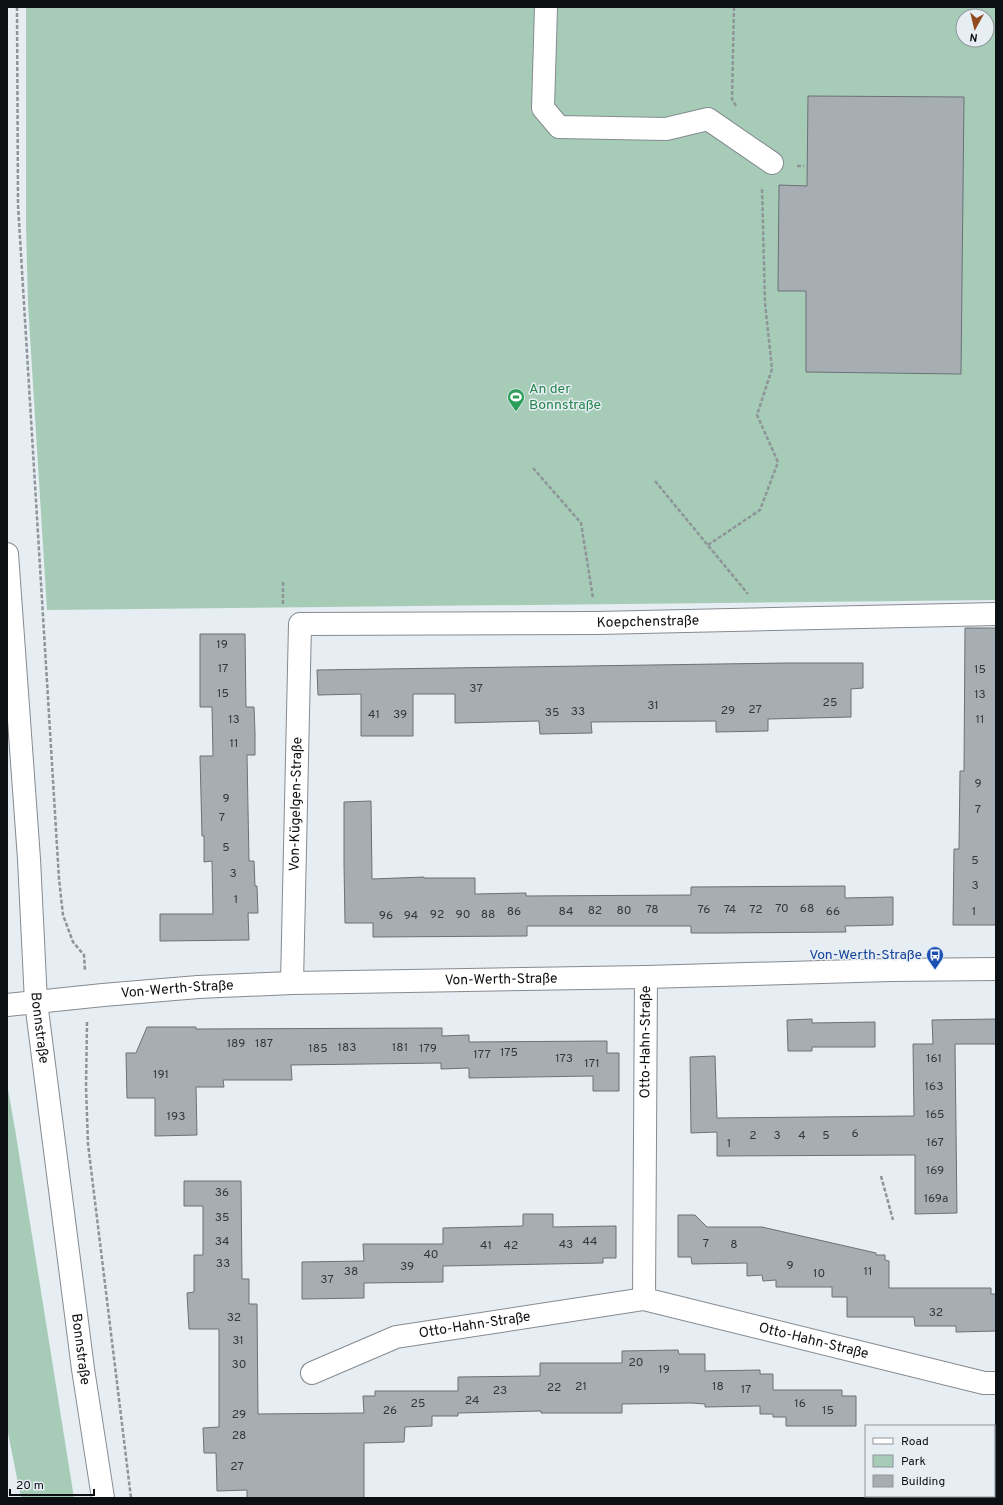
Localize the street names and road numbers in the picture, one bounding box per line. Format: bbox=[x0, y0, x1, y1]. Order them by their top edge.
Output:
street label: Koepchenstraße bbox=[596, 612, 699, 632]
street label: Von-Kügelgen-Straße bbox=[286, 737, 306, 872]
street label: Von-Werth-Straße bbox=[444, 970, 558, 989]
street label: Von-Werth-Straße bbox=[120, 977, 234, 1002]
street label: Otto-Hahn-Straße bbox=[637, 986, 654, 1098]
street label: Bonnstraße bbox=[27, 992, 52, 1065]
street label: Otto-Hahn-Straße bbox=[418, 1308, 532, 1342]
street label: Bonnstraße bbox=[67, 1312, 94, 1386]
street label: Otto-Hahn-Straße bbox=[757, 1319, 870, 1363]

